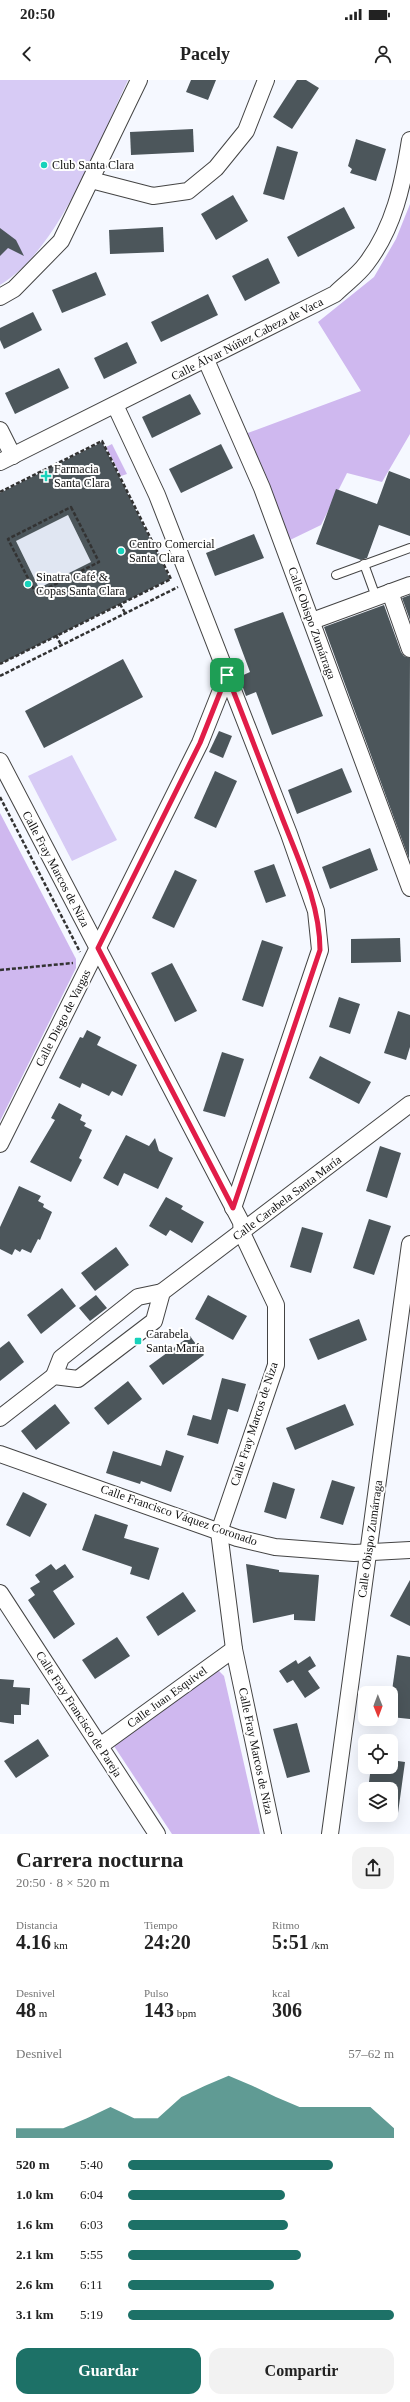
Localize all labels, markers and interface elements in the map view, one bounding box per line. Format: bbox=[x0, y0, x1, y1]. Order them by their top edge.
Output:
text: 20:50 bbox=[20, 6, 55, 22]
icon: back bbox=[16, 43, 38, 65]
icon: person bbox=[372, 43, 394, 65]
text: Pacely bbox=[180, 44, 230, 64]
place label: Club Santa Clara bbox=[52, 158, 135, 172]
marker: Club Santa Clara bbox=[39, 160, 49, 170]
street label: Calle Álvar Núñez Cabeza de Vaca bbox=[169, 294, 326, 384]
place label: Farmacia Santa Clara bbox=[54, 462, 110, 490]
marker: Farmacia Santa Clara bbox=[41, 471, 51, 481]
place label: Centro Comercial Santa Clara bbox=[129, 537, 215, 565]
marker: Centro Comercial Santa Clara bbox=[116, 546, 126, 556]
street label: Calle Obispo Zumárraga bbox=[285, 565, 339, 682]
place label: Sinatra Café & Copas Santa Clara bbox=[36, 570, 125, 598]
marker: Sinatra Café & Copas Santa Clara bbox=[23, 579, 33, 589]
pin bbox=[210, 658, 244, 692]
icon: arrive bbox=[216, 664, 238, 686]
street label: Calle Fray Marcos de Niza bbox=[19, 809, 93, 930]
street label: Calle Diego de Vargas bbox=[32, 967, 94, 1069]
street label: Calle Carabela Santa María bbox=[230, 1152, 345, 1243]
place label: Carabela Santa María bbox=[146, 1327, 205, 1355]
marker: Carabela Santa María bbox=[133, 1336, 143, 1346]
street label: Calle Fray Marcos de Niza bbox=[227, 1360, 281, 1488]
street label: Calle Obispo Zumárraga bbox=[355, 1479, 385, 1599]
street label: Calle Francisco Váquez Coronado bbox=[99, 1482, 259, 1548]
street label: Calle Fray Francisco de Pareja bbox=[33, 1648, 125, 1780]
street label: Calle Juan Esquivel bbox=[124, 1663, 210, 1731]
street label: Calle Fray Marcos de Niza bbox=[236, 1686, 276, 1816]
north arrow bbox=[358, 1686, 398, 1726]
map controls bbox=[358, 1686, 398, 1822]
button: locate bbox=[358, 1734, 398, 1774]
button: layers bbox=[358, 1782, 398, 1822]
text: Carrera nocturna bbox=[16, 1847, 184, 1872]
button: share bbox=[352, 1847, 394, 1889]
text: 20:50 · 8 × 520 m bbox=[16, 1875, 110, 1890]
text: Distancia bbox=[16, 1919, 58, 1931]
text: Tiempo bbox=[144, 1919, 178, 1931]
text: Ritmo bbox=[272, 1919, 300, 1931]
text: 4.16 bbox=[16, 1931, 51, 1953]
text: 24:20 bbox=[144, 1931, 191, 1953]
text: 5:51 bbox=[272, 1931, 309, 1953]
text: km bbox=[51, 1939, 68, 1951]
text: /km bbox=[309, 1939, 329, 1951]
text: Desnivel bbox=[16, 1987, 55, 1999]
text: Pulso bbox=[144, 1987, 168, 1999]
text: kcal bbox=[272, 1987, 290, 1999]
text: 48 bbox=[16, 1999, 36, 2021]
text: 143 bbox=[144, 1999, 174, 2021]
text: 306 bbox=[272, 1999, 302, 2021]
text: m bbox=[36, 2007, 47, 2019]
text: bpm bbox=[174, 2007, 196, 2019]
text: Desnivel bbox=[16, 2046, 62, 2061]
text: 57–62 m bbox=[348, 2046, 394, 2061]
text: 520 m bbox=[16, 2157, 50, 2172]
text: 5:40 bbox=[80, 2157, 103, 2172]
text: 1.0 km bbox=[16, 2187, 54, 2202]
text: 6:04 bbox=[80, 2187, 103, 2202]
text: 1.6 km bbox=[16, 2217, 54, 2232]
text: 6:03 bbox=[80, 2217, 103, 2232]
text: 2.1 km bbox=[16, 2247, 54, 2262]
text: 5:55 bbox=[80, 2247, 103, 2262]
text: 2.6 km bbox=[16, 2277, 54, 2292]
text: 6:11 bbox=[80, 2277, 103, 2292]
text: 3.1 km bbox=[16, 2307, 54, 2322]
text: 5:19 bbox=[80, 2307, 103, 2322]
button: Guardar bbox=[16, 2348, 201, 2394]
button: Compartir bbox=[209, 2348, 394, 2394]

